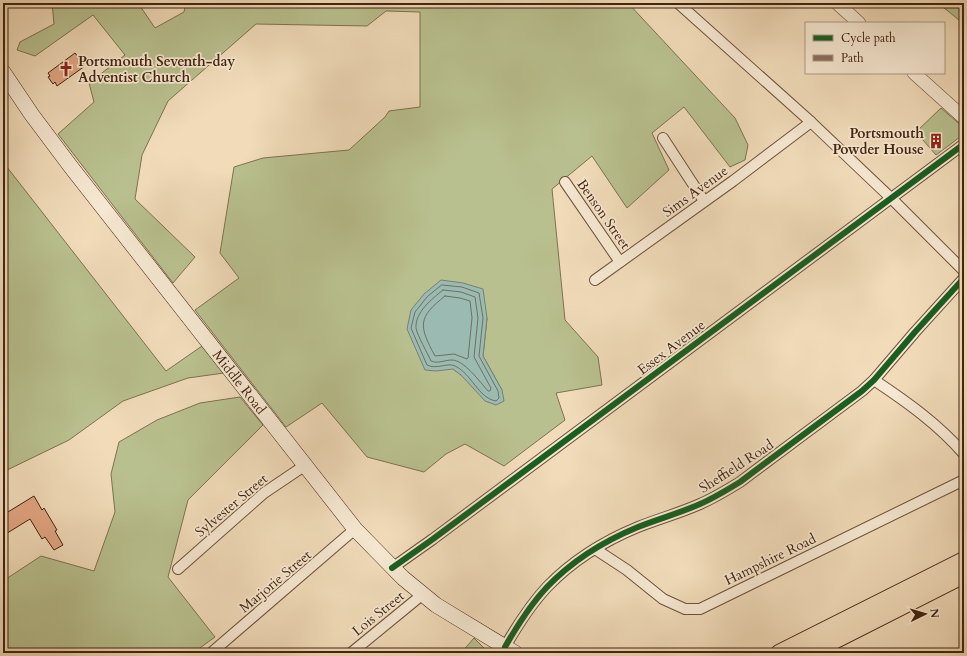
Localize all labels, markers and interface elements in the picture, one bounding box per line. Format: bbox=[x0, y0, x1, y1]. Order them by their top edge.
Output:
legend bbox=[805, 22, 945, 74]
text: Cycle path bbox=[841, 30, 896, 46]
text: Path bbox=[841, 50, 864, 66]
place label: Portsmouth Seventh-day Adventist Church bbox=[78, 52, 235, 87]
church icon: Portsmouth Seventh-day Adventist Church bbox=[57, 60, 75, 78]
place label: Portsmouth Powder House bbox=[832, 124, 924, 159]
building icon: Portsmouth Powder House bbox=[927, 132, 945, 150]
street label: Sims Avenue bbox=[659, 161, 732, 222]
street label: Benson Street bbox=[572, 175, 635, 254]
street label: Essex Avenue bbox=[633, 316, 709, 379]
street label: Middle Road bbox=[208, 346, 271, 419]
street label: Sheffield Road bbox=[695, 435, 778, 498]
street label: Sylvester Street bbox=[191, 469, 272, 541]
street label: Hampshire Road bbox=[721, 529, 820, 590]
street label: Marjorie Street bbox=[235, 545, 316, 617]
street label: Lois Street bbox=[348, 586, 409, 640]
north arrow bbox=[905, 594, 945, 634]
text: N bbox=[927, 608, 942, 619]

